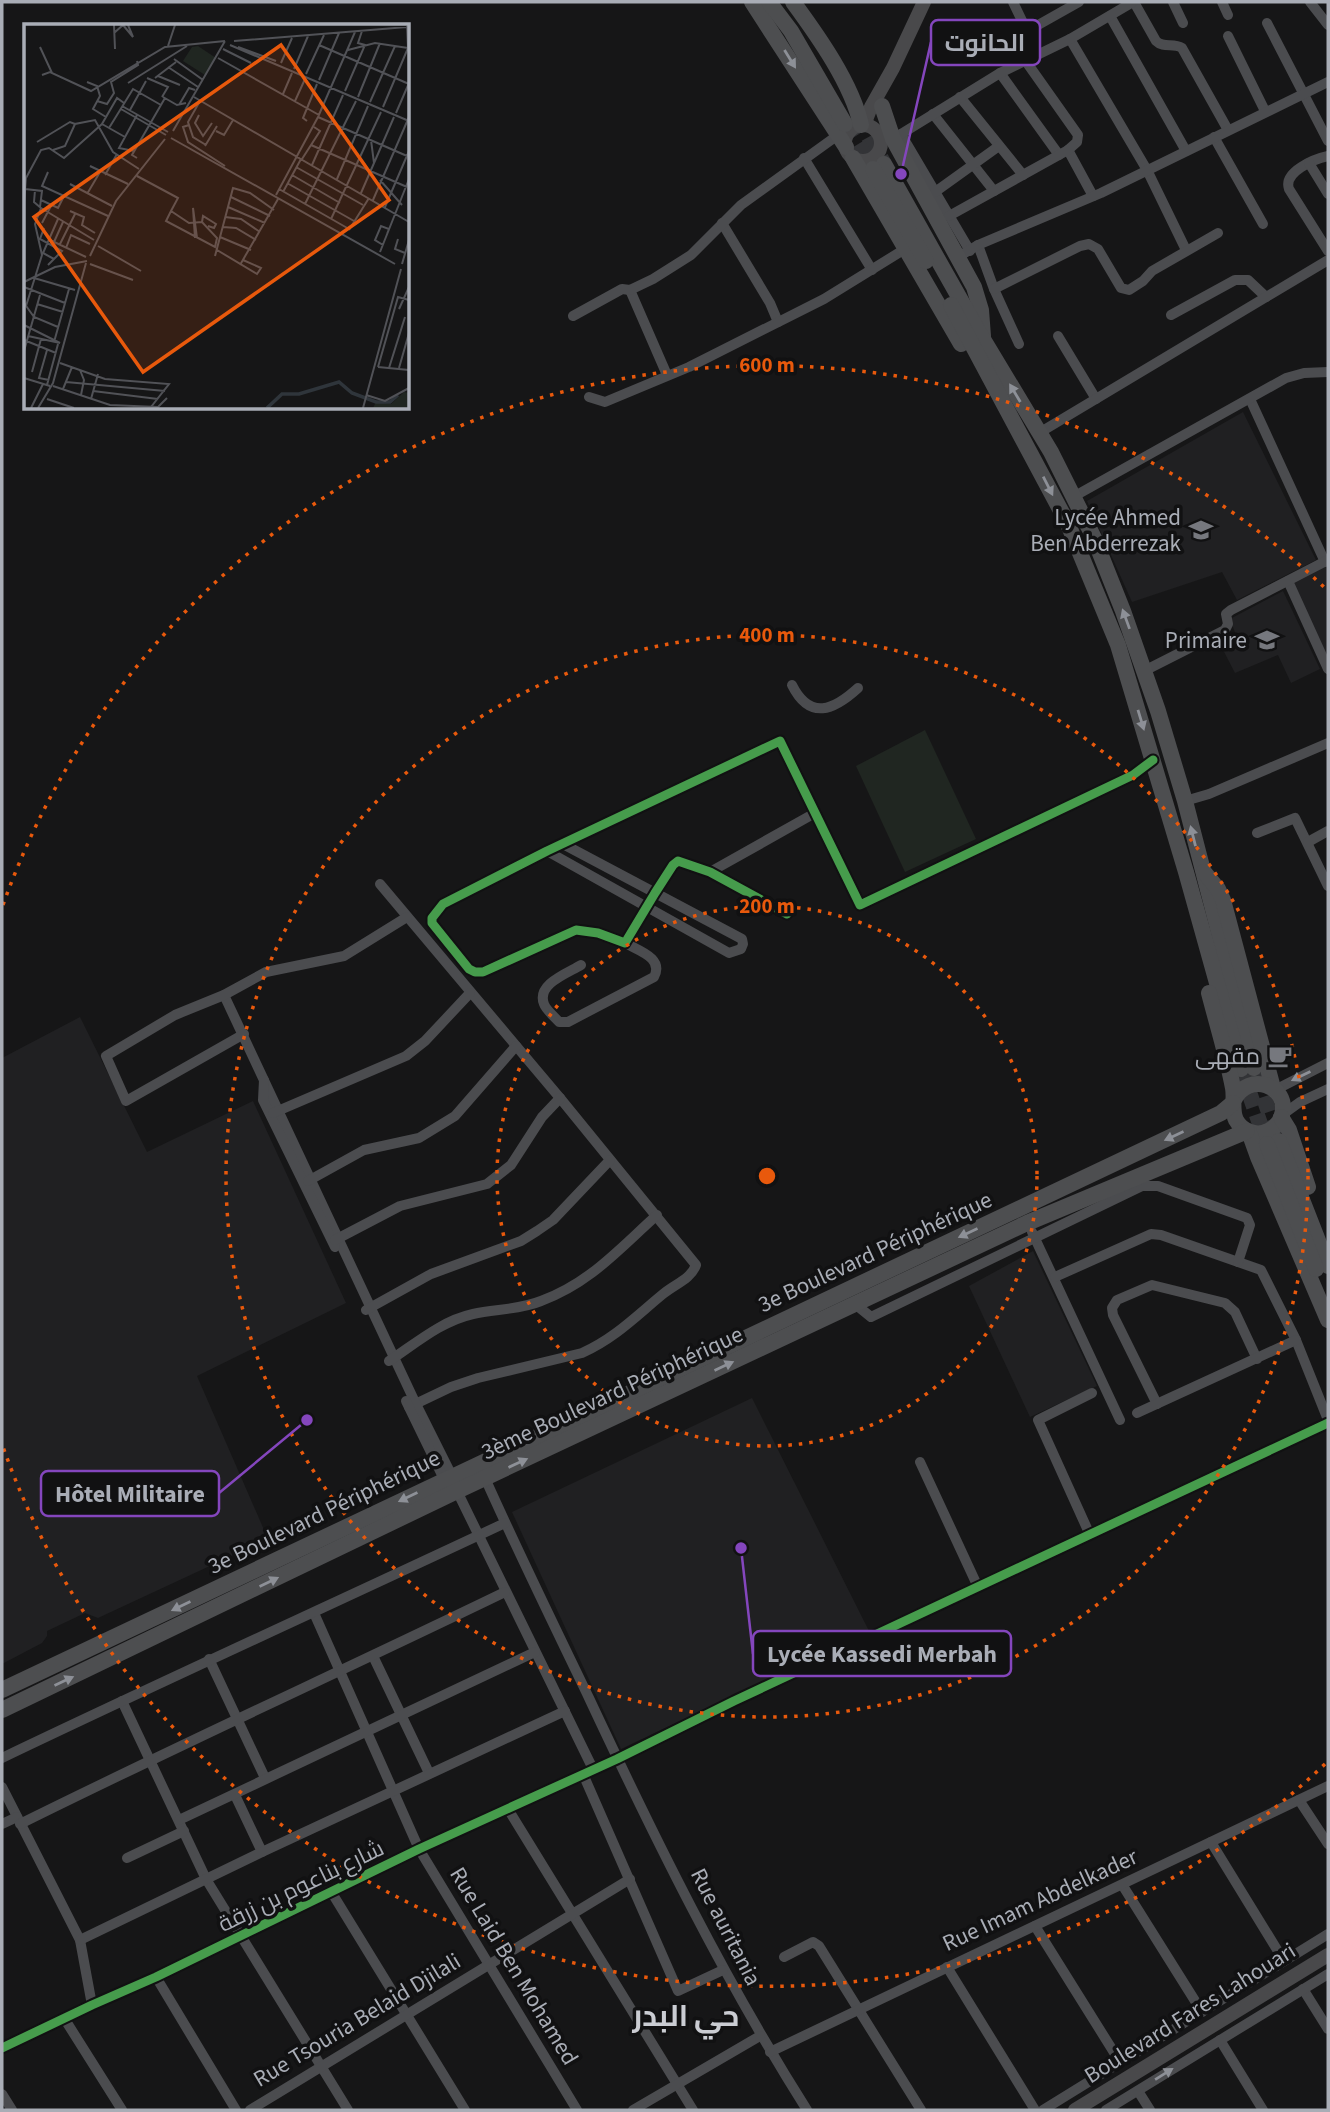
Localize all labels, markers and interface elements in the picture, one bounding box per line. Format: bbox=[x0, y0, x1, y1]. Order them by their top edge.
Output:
callout: الحانوت bbox=[931, 20, 1040, 65]
inset map bbox=[24, 24, 410, 410]
text: الحانوت bbox=[945, 26, 1025, 61]
one-way arrow bbox=[783, 49, 796, 68]
text: 600 m bbox=[739, 350, 795, 380]
one-way arrow bbox=[1009, 383, 1022, 402]
one-way arrow bbox=[1042, 477, 1054, 497]
place label: Lycée Ahmed Ben Abderrezak bbox=[1030, 501, 1182, 560]
school or university icon: Lycée Ahmed Ben Abderrezak bbox=[1187, 516, 1215, 544]
one-way arrow bbox=[1120, 608, 1131, 629]
text: 400 m bbox=[739, 620, 795, 650]
place label: Primaire bbox=[1165, 624, 1247, 657]
school or university icon: Primaire bbox=[1253, 626, 1281, 654]
one-way arrow bbox=[1136, 710, 1147, 731]
one-way arrow bbox=[1187, 825, 1198, 847]
text: 200 m bbox=[739, 891, 795, 921]
place label: مقهى bbox=[1195, 1040, 1260, 1073]
cafe icon: مقهى bbox=[1266, 1042, 1294, 1070]
one-way arrow bbox=[1291, 1071, 1311, 1082]
one-way arrow bbox=[1164, 1130, 1184, 1141]
centre of rings bbox=[755, 1164, 779, 1188]
street label: 3e Boulevard Périphérique bbox=[753, 1183, 997, 1321]
one-way arrow bbox=[958, 1227, 978, 1239]
street label: 3ème Boulevard Périphérique bbox=[476, 1318, 748, 1468]
one-way arrow bbox=[714, 1361, 734, 1372]
street label: 3e Boulevard Périphérique bbox=[202, 1441, 446, 1583]
one-way arrow bbox=[508, 1457, 528, 1468]
callout: Hôtel Militaire bbox=[41, 1471, 219, 1516]
text: Hôtel Militaire bbox=[55, 1477, 205, 1512]
one-way arrow bbox=[398, 1491, 418, 1502]
one-way arrow bbox=[259, 1576, 279, 1588]
one-way arrow bbox=[171, 1600, 191, 1612]
callout: Lycée Kassedi Merbah bbox=[753, 1631, 1011, 1676]
text: Lycée Kassedi Merbah bbox=[767, 1637, 997, 1672]
one-way arrow bbox=[53, 1675, 74, 1686]
street label: شارع بناعوم بن زرقة bbox=[212, 1832, 390, 1940]
street label: Rue Imam Abdelkader bbox=[937, 1840, 1144, 1960]
street label: Rue Laid Ben Mohamed bbox=[442, 1861, 586, 2071]
street label: Rue auritania bbox=[682, 1862, 770, 1992]
street label: Boulevard Fares Lahouari bbox=[1078, 1934, 1302, 2092]
street label: Rue Tsouria Belaid Djilali bbox=[247, 1945, 467, 2095]
district label: حي البدر bbox=[632, 1995, 739, 2040]
one-way arrow bbox=[1155, 2068, 1174, 2081]

